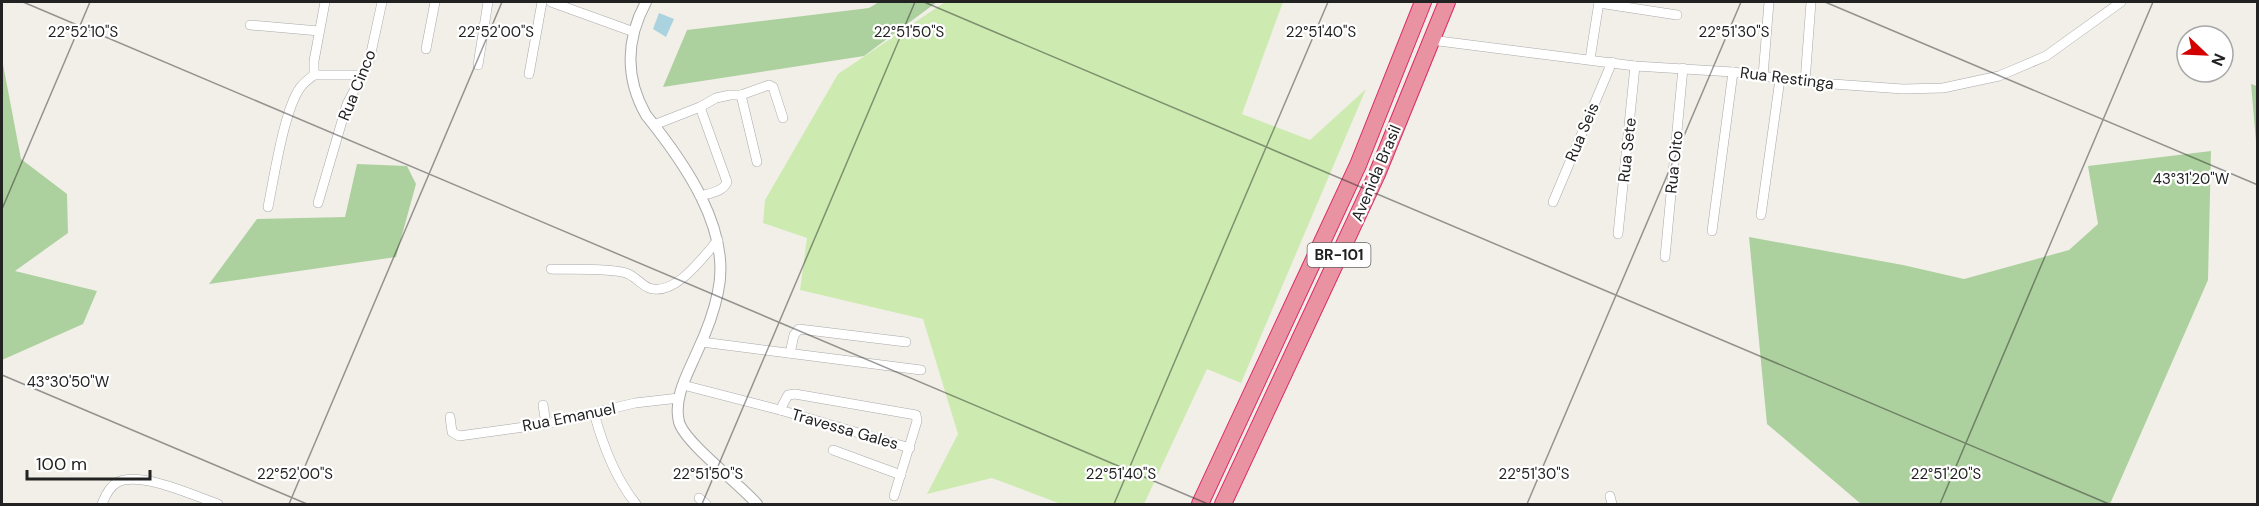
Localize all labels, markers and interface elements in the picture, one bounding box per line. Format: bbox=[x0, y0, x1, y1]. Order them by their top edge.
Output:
text: 22°52'10"S bbox=[48, 22, 118, 42]
text: 22°52'00"S bbox=[458, 22, 534, 42]
text: 22°51'50"S bbox=[874, 22, 945, 42]
text: 22°51'40"S bbox=[1286, 22, 1356, 42]
text: 22°51'30"S bbox=[1699, 22, 1770, 42]
north arrow bbox=[2175, 24, 2235, 84]
street label: Rua Cinco bbox=[333, 46, 381, 124]
text: N bbox=[2206, 50, 2230, 69]
street label: Rua Restinga bbox=[1739, 62, 1835, 94]
street label: Rua Seis bbox=[1560, 99, 1604, 165]
street label: Rua Sete bbox=[1613, 117, 1641, 183]
street label: Avenida Brasil bbox=[1346, 122, 1406, 224]
street label: Rua Oito bbox=[1660, 129, 1688, 195]
text: 43°31'20"W bbox=[2153, 169, 2230, 189]
road number: BR-101 bbox=[1308, 243, 1370, 267]
text: 43°30'50"W bbox=[27, 372, 110, 392]
street label: Rua Emanuel bbox=[521, 398, 617, 436]
street label: Travessa Gales bbox=[789, 404, 901, 454]
scale bar bbox=[27, 443, 150, 481]
text: 100 m bbox=[36, 452, 87, 476]
text: 22°52'00"S bbox=[257, 464, 333, 484]
text: 22°51'50"S bbox=[673, 464, 744, 484]
text: 22°51'40"S bbox=[1086, 464, 1156, 484]
text: 22°51'30"S bbox=[1499, 464, 1570, 484]
text: 22°51'20"S bbox=[1911, 464, 1982, 484]

